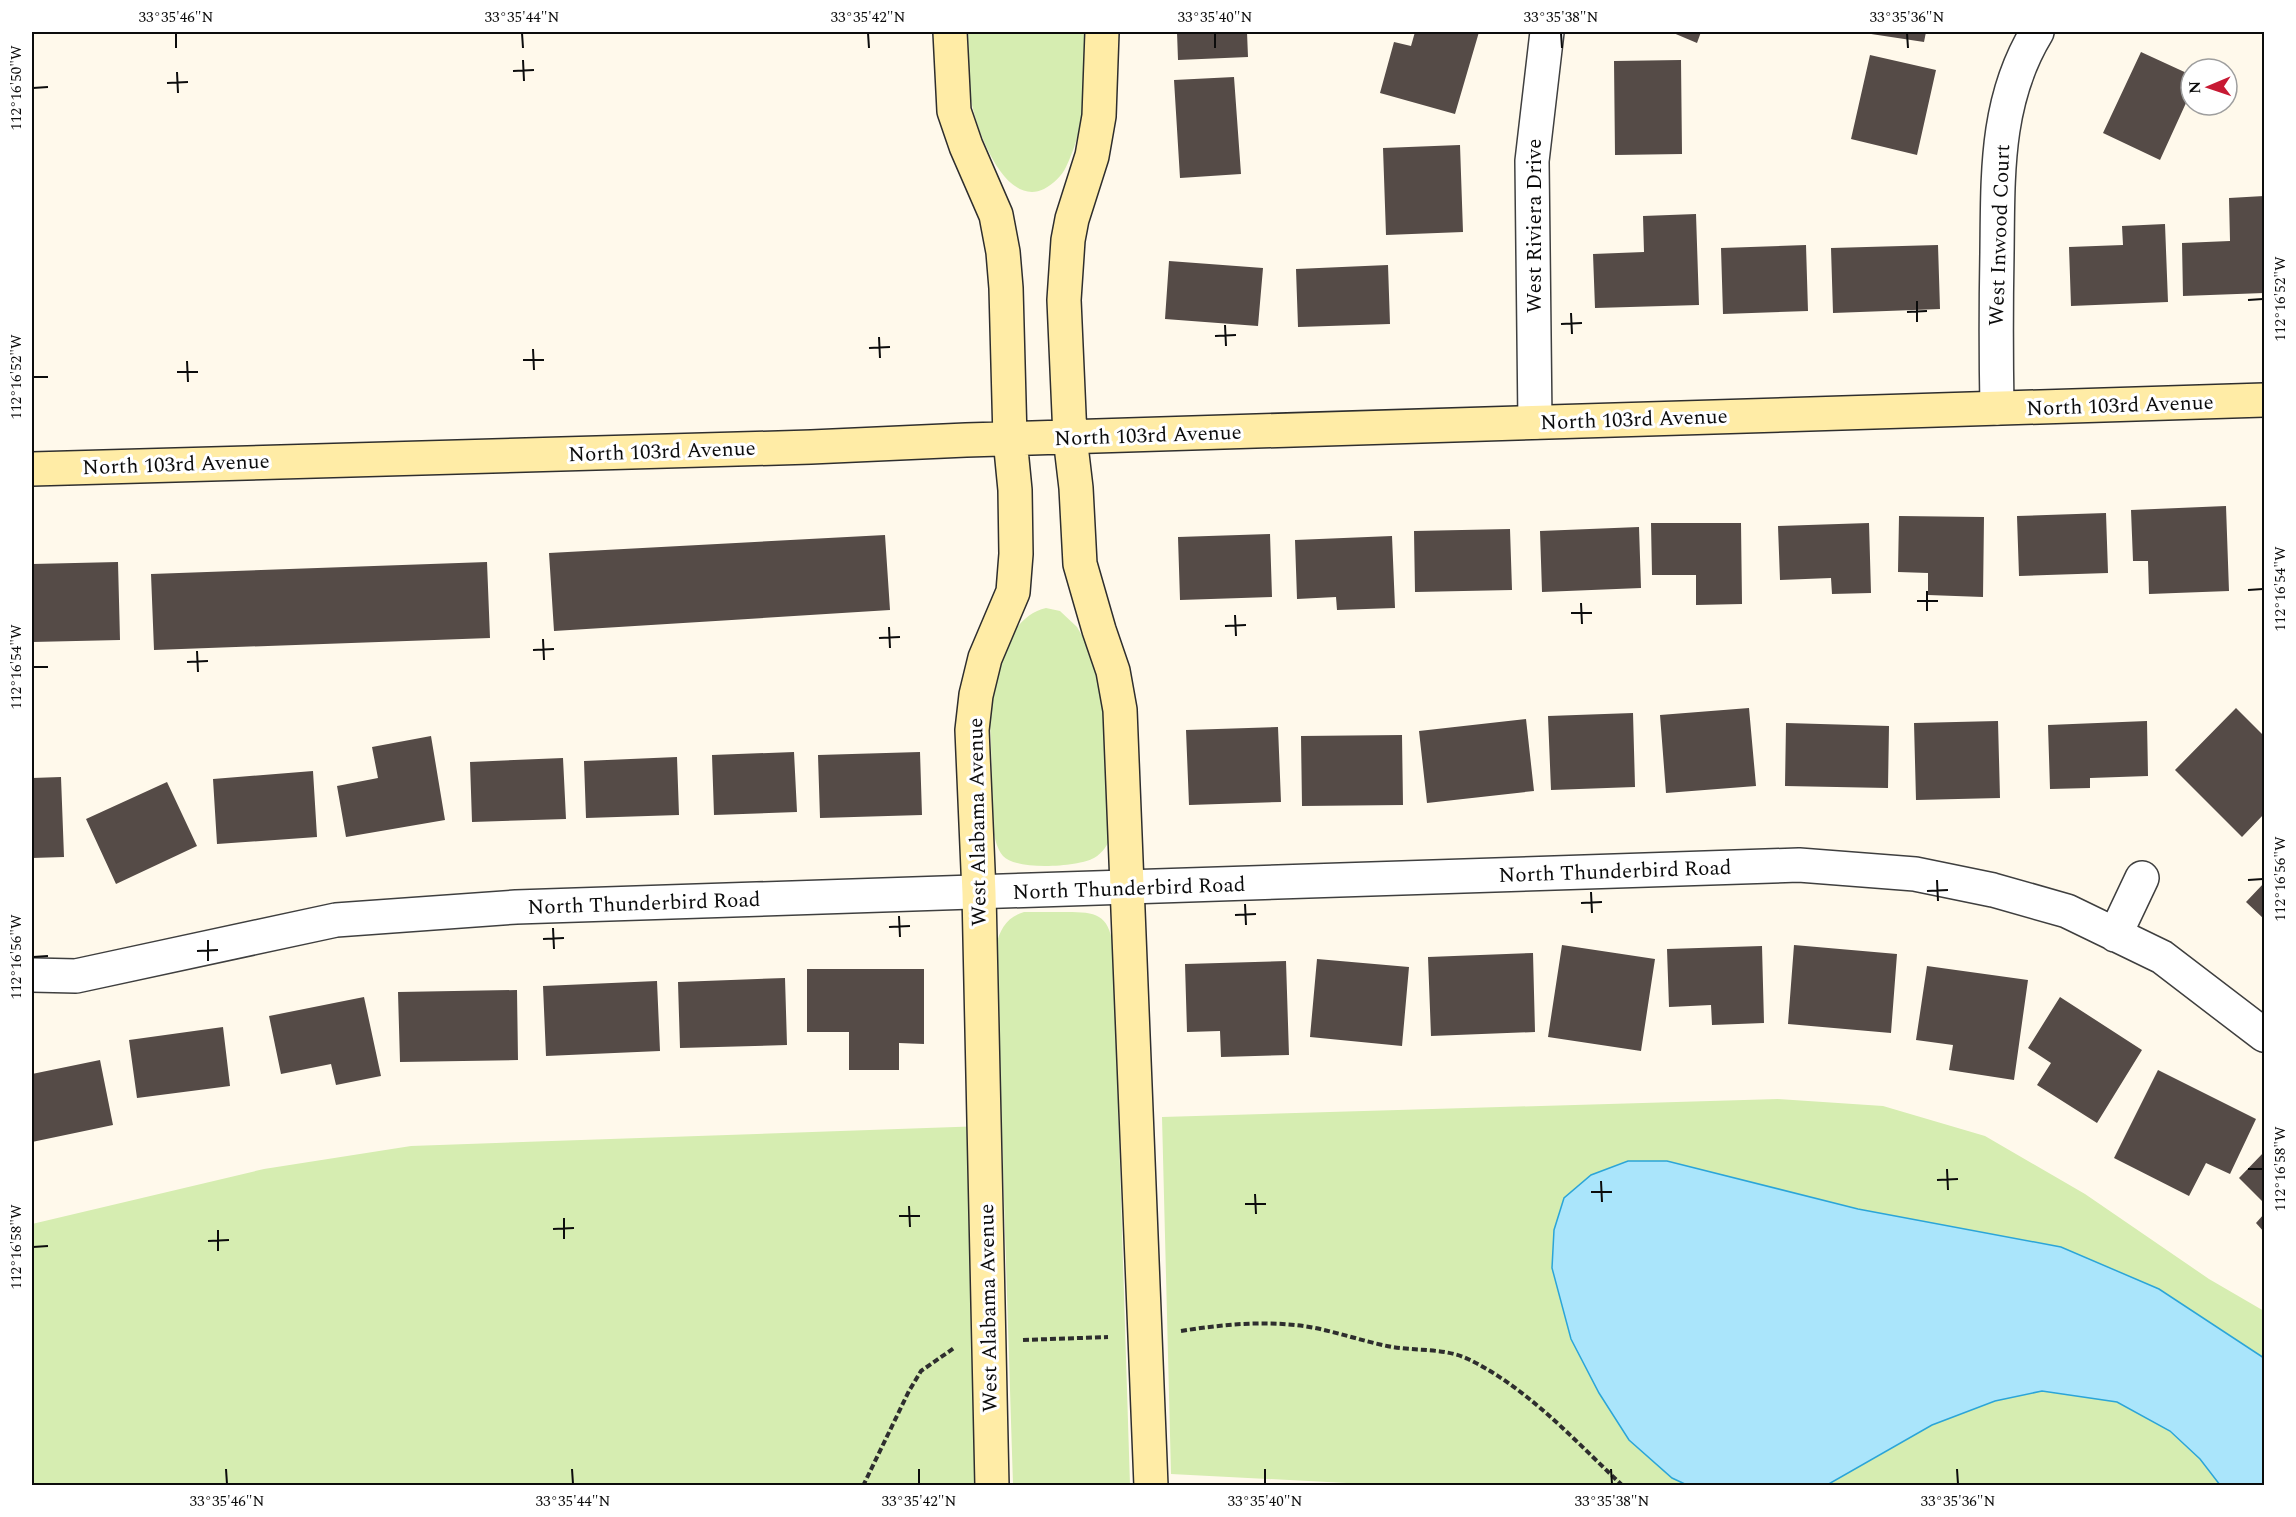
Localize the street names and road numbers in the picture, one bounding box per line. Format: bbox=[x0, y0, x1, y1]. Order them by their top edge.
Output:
street label: West Riviera Drive bbox=[1519, 139, 1551, 313]
street label: West Inwood Court bbox=[1981, 144, 2019, 327]
street label: North 103rd Avenue bbox=[2026, 387, 2214, 425]
street label: North 103rd Avenue bbox=[1540, 401, 1728, 439]
street label: North 103rd Avenue bbox=[1054, 417, 1242, 455]
street label: North 103rd Avenue bbox=[568, 433, 756, 471]
street label: North 103rd Avenue bbox=[82, 446, 270, 484]
street label: West Alabama Avenue bbox=[960, 717, 996, 927]
street label: North Thunderbird Road bbox=[1498, 852, 1732, 892]
street label: North Thunderbird Road bbox=[1012, 869, 1246, 909]
street label: North Thunderbird Road bbox=[527, 884, 761, 924]
street label: West Alabama Avenue bbox=[971, 1203, 1007, 1413]

